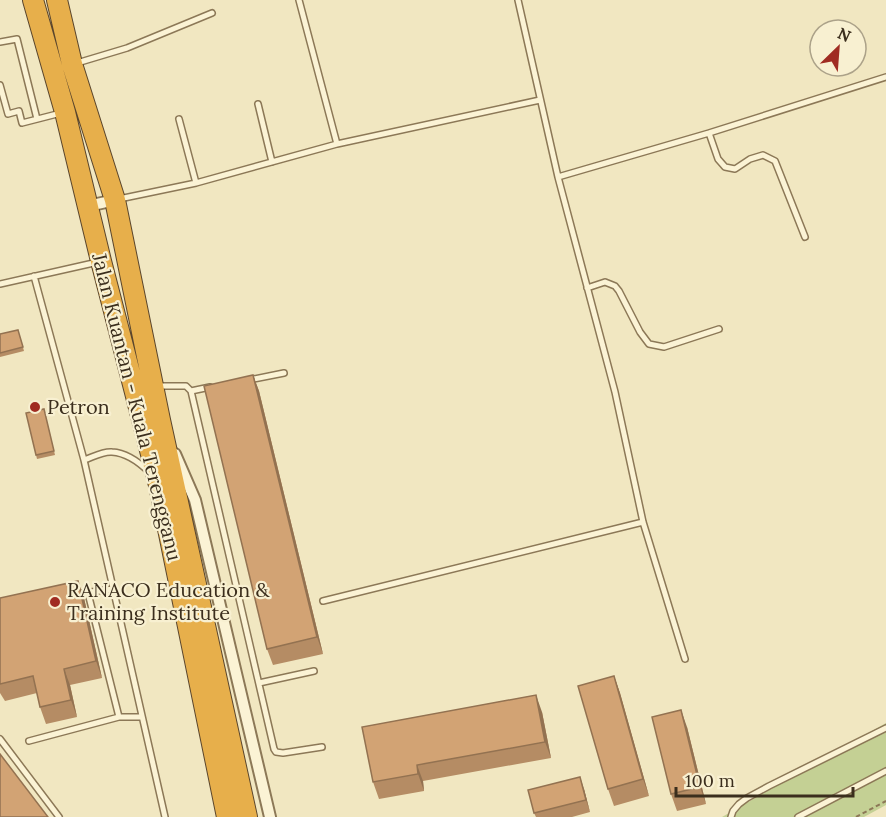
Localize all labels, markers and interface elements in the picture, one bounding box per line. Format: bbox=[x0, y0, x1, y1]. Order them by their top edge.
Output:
north arrow bbox=[808, 18, 868, 78]
text: N bbox=[835, 23, 854, 46]
street label: Jalan Kuantan - Kuala Terengganu bbox=[87, 249, 188, 563]
place label: Petron bbox=[47, 394, 110, 419]
marker: Petron bbox=[28, 400, 42, 414]
place label: RANACO Education & Training Institute bbox=[67, 577, 270, 625]
marker: RANACO Education & Training Institute bbox=[48, 595, 62, 609]
scale bar bbox=[676, 760, 853, 798]
text: 100 m bbox=[685, 769, 735, 792]

